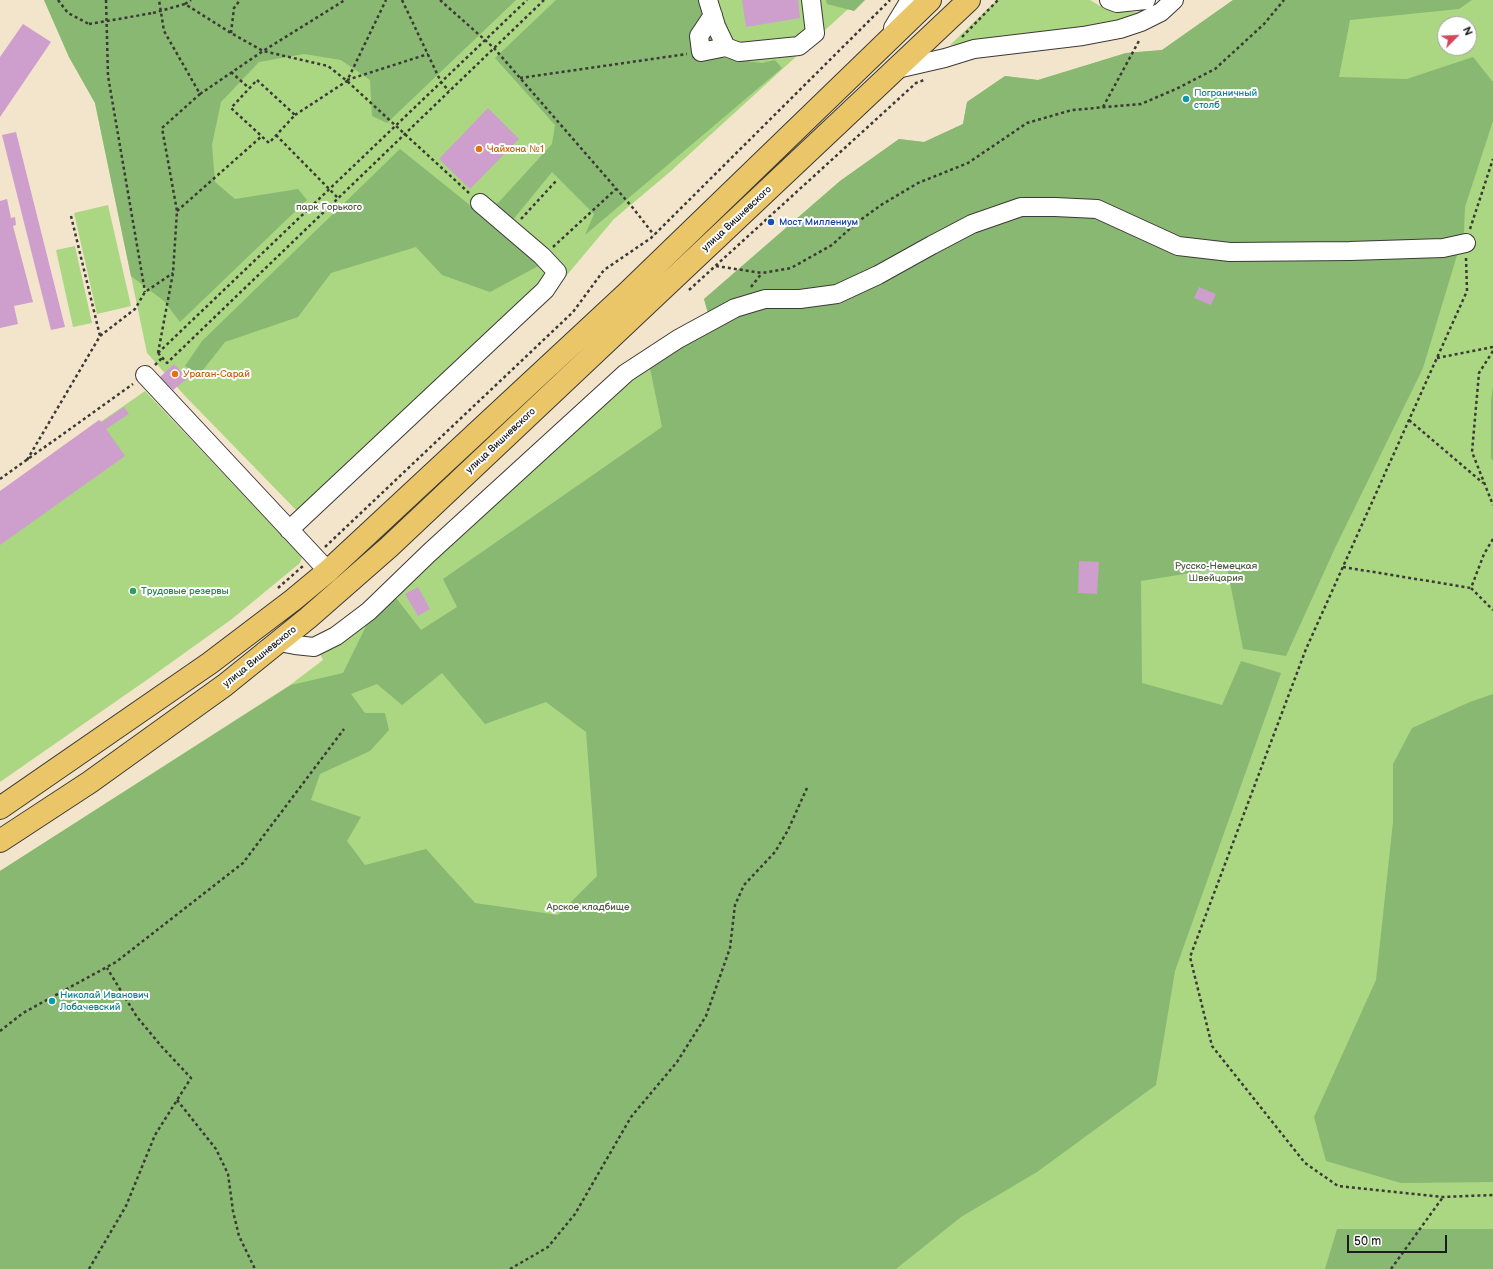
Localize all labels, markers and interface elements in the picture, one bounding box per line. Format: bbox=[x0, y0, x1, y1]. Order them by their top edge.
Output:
north arrow bbox=[1437, 16, 1477, 56]
text: N bbox=[1460, 25, 1475, 38]
place label: Пограничный столб bbox=[1194, 87, 1257, 110]
marker: Пограничный столб bbox=[1181, 94, 1191, 104]
place label: Чайхона №1 bbox=[487, 143, 544, 155]
marker: Чайхона №1 bbox=[474, 144, 484, 154]
street label: улица Вишневского bbox=[700, 184, 774, 254]
park label: парк Горького bbox=[296, 201, 362, 213]
place label: Мост Миллениум bbox=[779, 216, 858, 228]
marker: Мост Миллениум bbox=[766, 217, 776, 227]
place label: Ураган-Сарай bbox=[183, 368, 250, 380]
marker: Ураган-Сарай bbox=[170, 369, 180, 379]
street label: улица Вишневского bbox=[464, 406, 538, 476]
park label: Русско-Немецкая Швейцария bbox=[1175, 560, 1257, 584]
place label: Трудовые резервы bbox=[141, 585, 229, 597]
marker: Трудовые резервы bbox=[128, 586, 138, 596]
street label: улица Вишневского bbox=[221, 624, 299, 690]
park label: Арское кладбище bbox=[546, 901, 630, 913]
place label: Николай Иванович Лобачевский bbox=[60, 989, 149, 1012]
marker: Николай Иванович Лобачевский bbox=[47, 996, 57, 1006]
scale bar bbox=[1349, 1227, 1449, 1253]
text: 50 m bbox=[1354, 1234, 1381, 1249]

